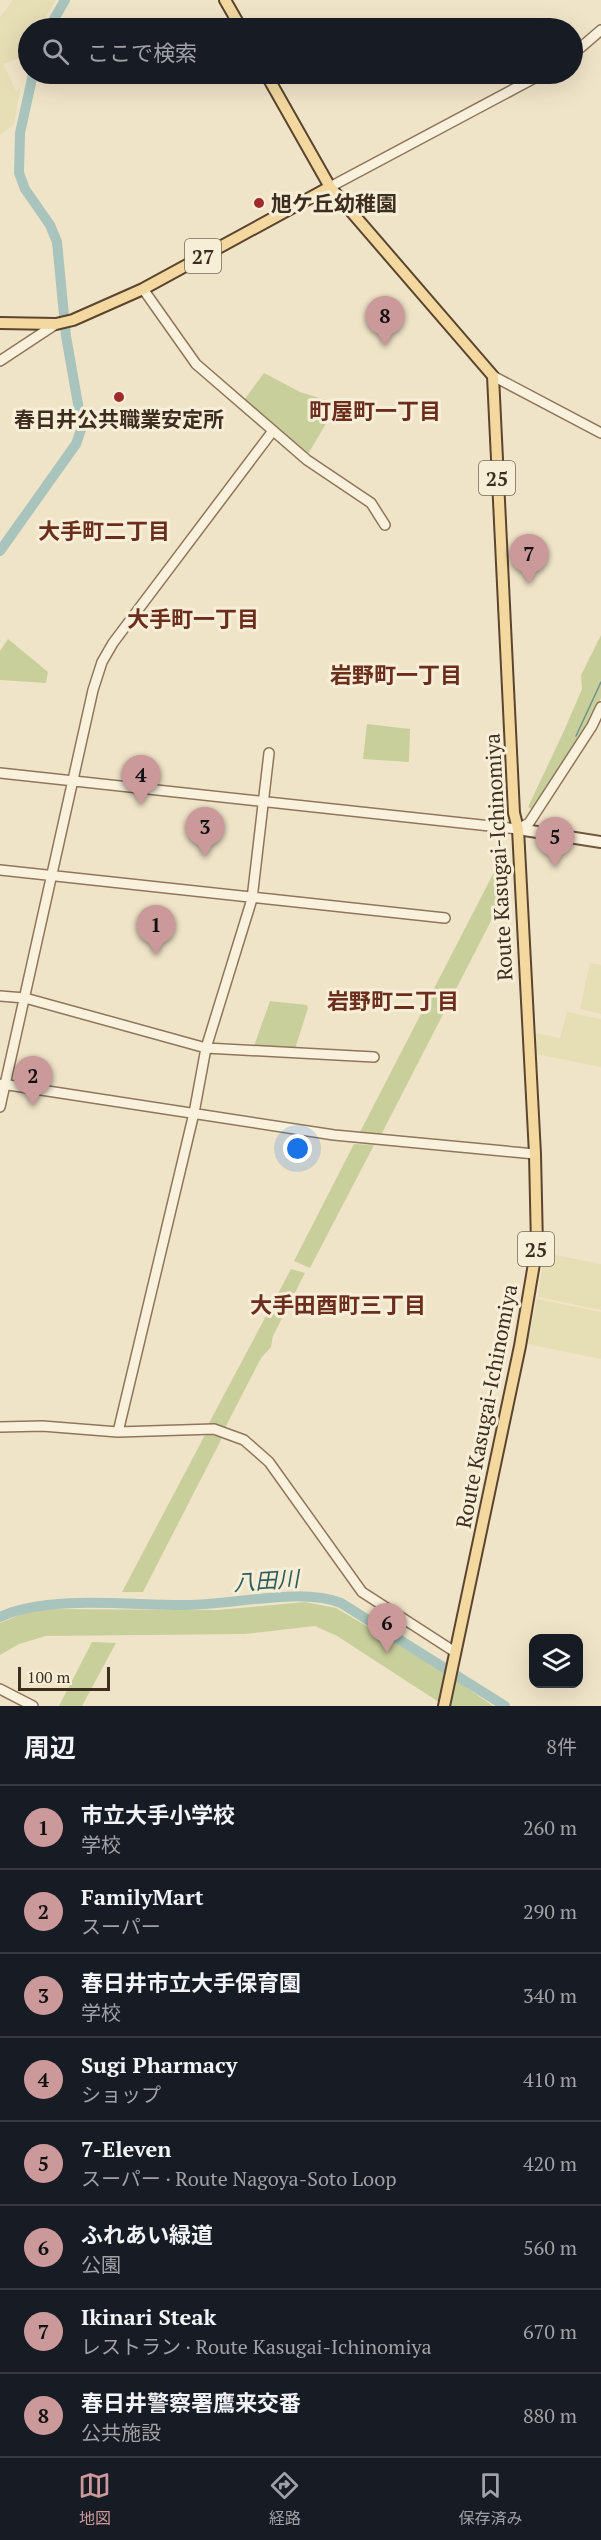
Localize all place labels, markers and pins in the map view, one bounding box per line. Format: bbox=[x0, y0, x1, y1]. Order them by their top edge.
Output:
place label: 旭ケ丘幼稚園 bbox=[271, 189, 397, 217]
marker: 旭ケ丘幼稚園 bbox=[252, 196, 266, 210]
pin: 8 bbox=[366, 296, 404, 346]
marker: 春日井公共職業安定所 bbox=[112, 390, 126, 404]
place label: 春日井公共職業安定所 bbox=[14, 405, 224, 433]
pin: 7 bbox=[510, 534, 548, 584]
pin: 4 bbox=[122, 756, 160, 805]
pin: 3 bbox=[186, 808, 224, 857]
pin: 5 bbox=[536, 818, 574, 867]
pin: 1 bbox=[136, 906, 176, 955]
pin: 2 bbox=[14, 1056, 52, 1106]
pin: 6 bbox=[368, 1604, 406, 1653]

